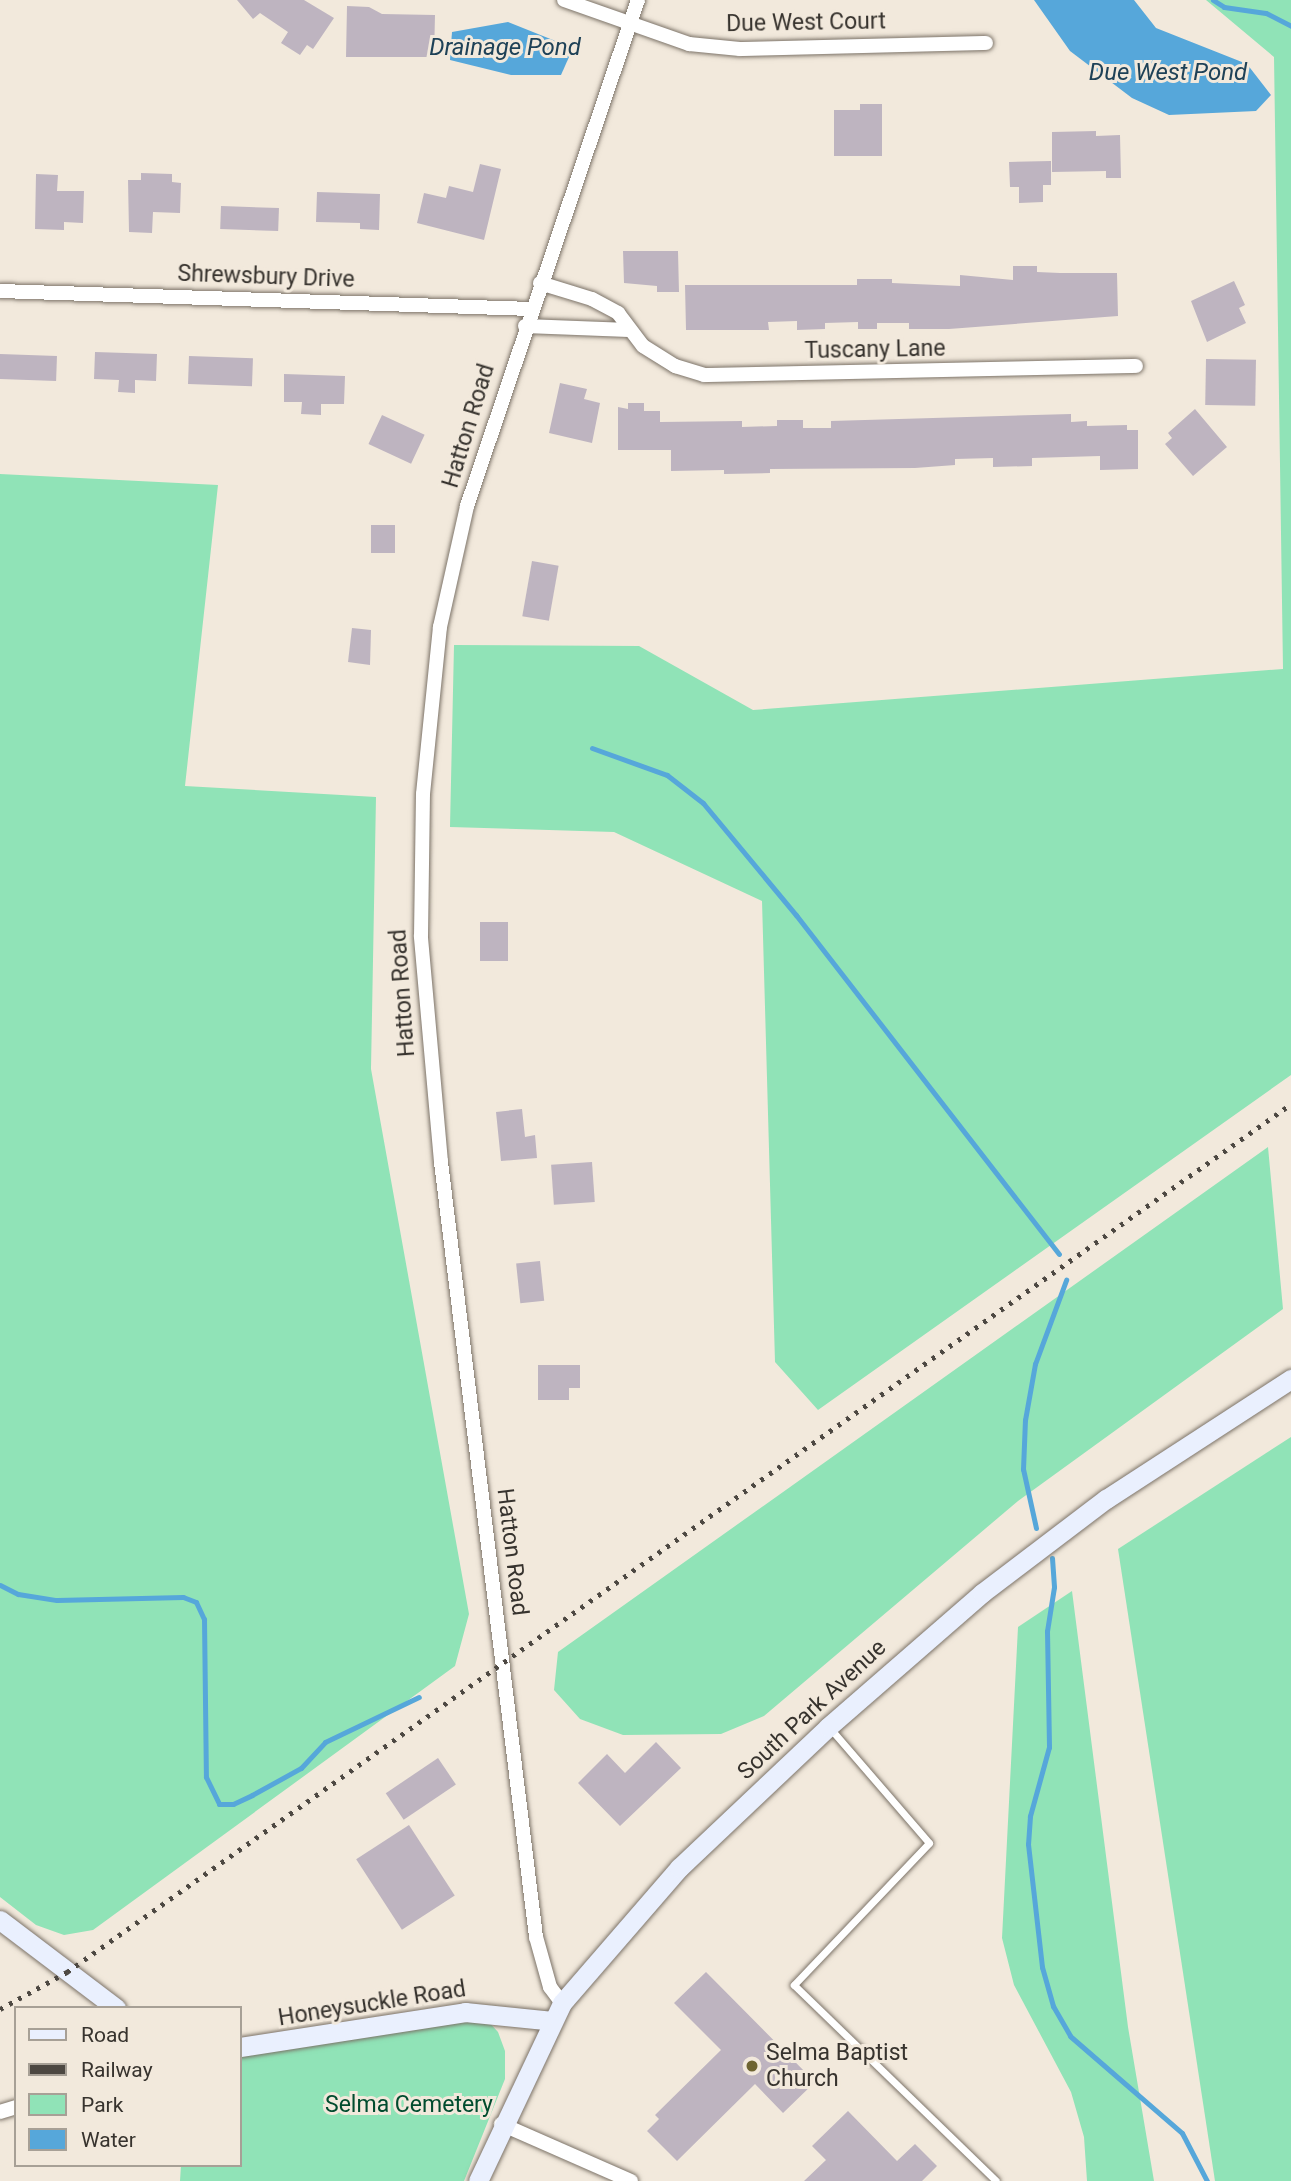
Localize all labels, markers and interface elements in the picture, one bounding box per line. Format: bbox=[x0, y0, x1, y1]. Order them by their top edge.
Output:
street label: Due West Court bbox=[726, 8, 886, 38]
water label: Drainage Pond bbox=[429, 34, 581, 62]
water label: Due West Pond bbox=[1089, 59, 1247, 87]
street label: Shrewsbury Drive bbox=[177, 260, 355, 294]
street label: Tuscany Lane bbox=[804, 335, 946, 365]
street label: Hatton Road bbox=[437, 361, 501, 491]
street label: Hatton Road bbox=[385, 928, 421, 1058]
street label: Hatton Road bbox=[491, 1487, 533, 1617]
street label: South Park Avenue bbox=[732, 1634, 892, 1786]
street label: Honeysuckle Road bbox=[276, 1976, 468, 2032]
legend bbox=[14, 2006, 242, 2167]
text: Road bbox=[81, 2023, 129, 2047]
place label: Selma Baptist Church bbox=[766, 2039, 908, 2093]
text: Railway bbox=[81, 2058, 153, 2082]
marker: Selma Baptist Church bbox=[744, 2058, 760, 2074]
park label: Selma Cemetery bbox=[325, 2091, 493, 2119]
text: Park bbox=[81, 2093, 123, 2117]
text: Water bbox=[81, 2128, 136, 2152]

